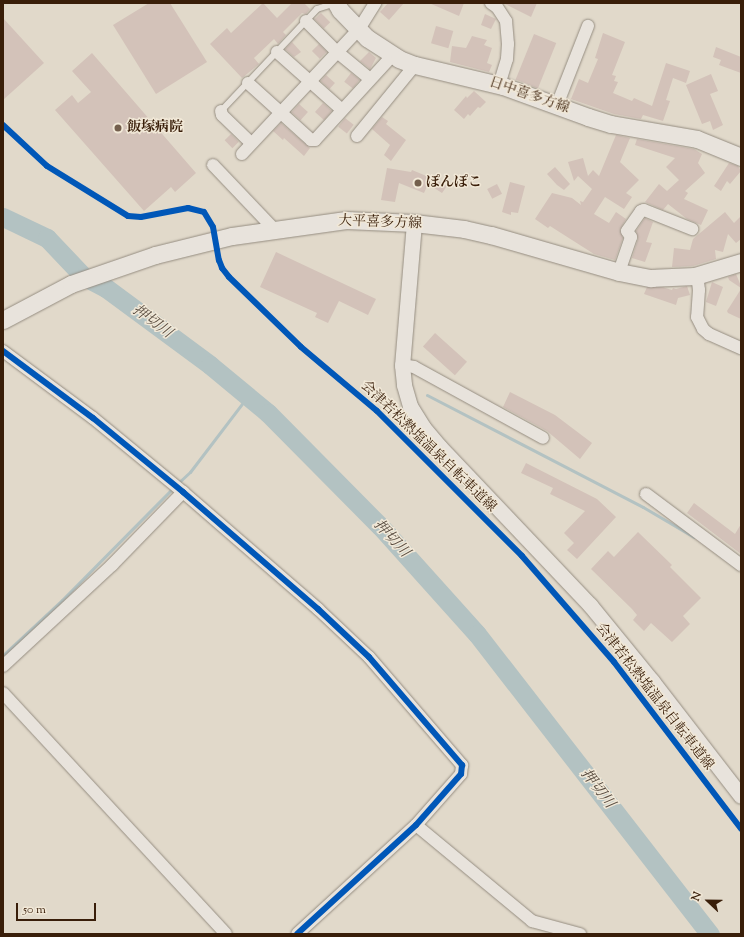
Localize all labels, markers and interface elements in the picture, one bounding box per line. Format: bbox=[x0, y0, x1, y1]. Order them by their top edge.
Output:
street label: 日中喜多方線 bbox=[487, 74, 571, 118]
place label: 飯塚病院 bbox=[127, 120, 183, 136]
marker: 飯塚病院 bbox=[112, 122, 124, 134]
place label: ぽんぽこ bbox=[426, 175, 482, 191]
marker: ぽんぽこ bbox=[413, 178, 423, 188]
street label: 大平喜多方線 bbox=[338, 213, 422, 233]
water label: 押切川 bbox=[129, 301, 175, 343]
street label: 会津若松熱塩温泉自転車道線 bbox=[357, 378, 499, 516]
water label: 押切川 bbox=[369, 516, 413, 562]
street label: 会津若松熱塩温泉自転車道線 bbox=[591, 620, 717, 774]
water label: 押切川 bbox=[576, 766, 618, 812]
north arrow bbox=[688, 881, 728, 921]
text: N bbox=[688, 889, 706, 904]
scale bar bbox=[18, 895, 98, 921]
text: 50 m bbox=[23, 901, 46, 919]

